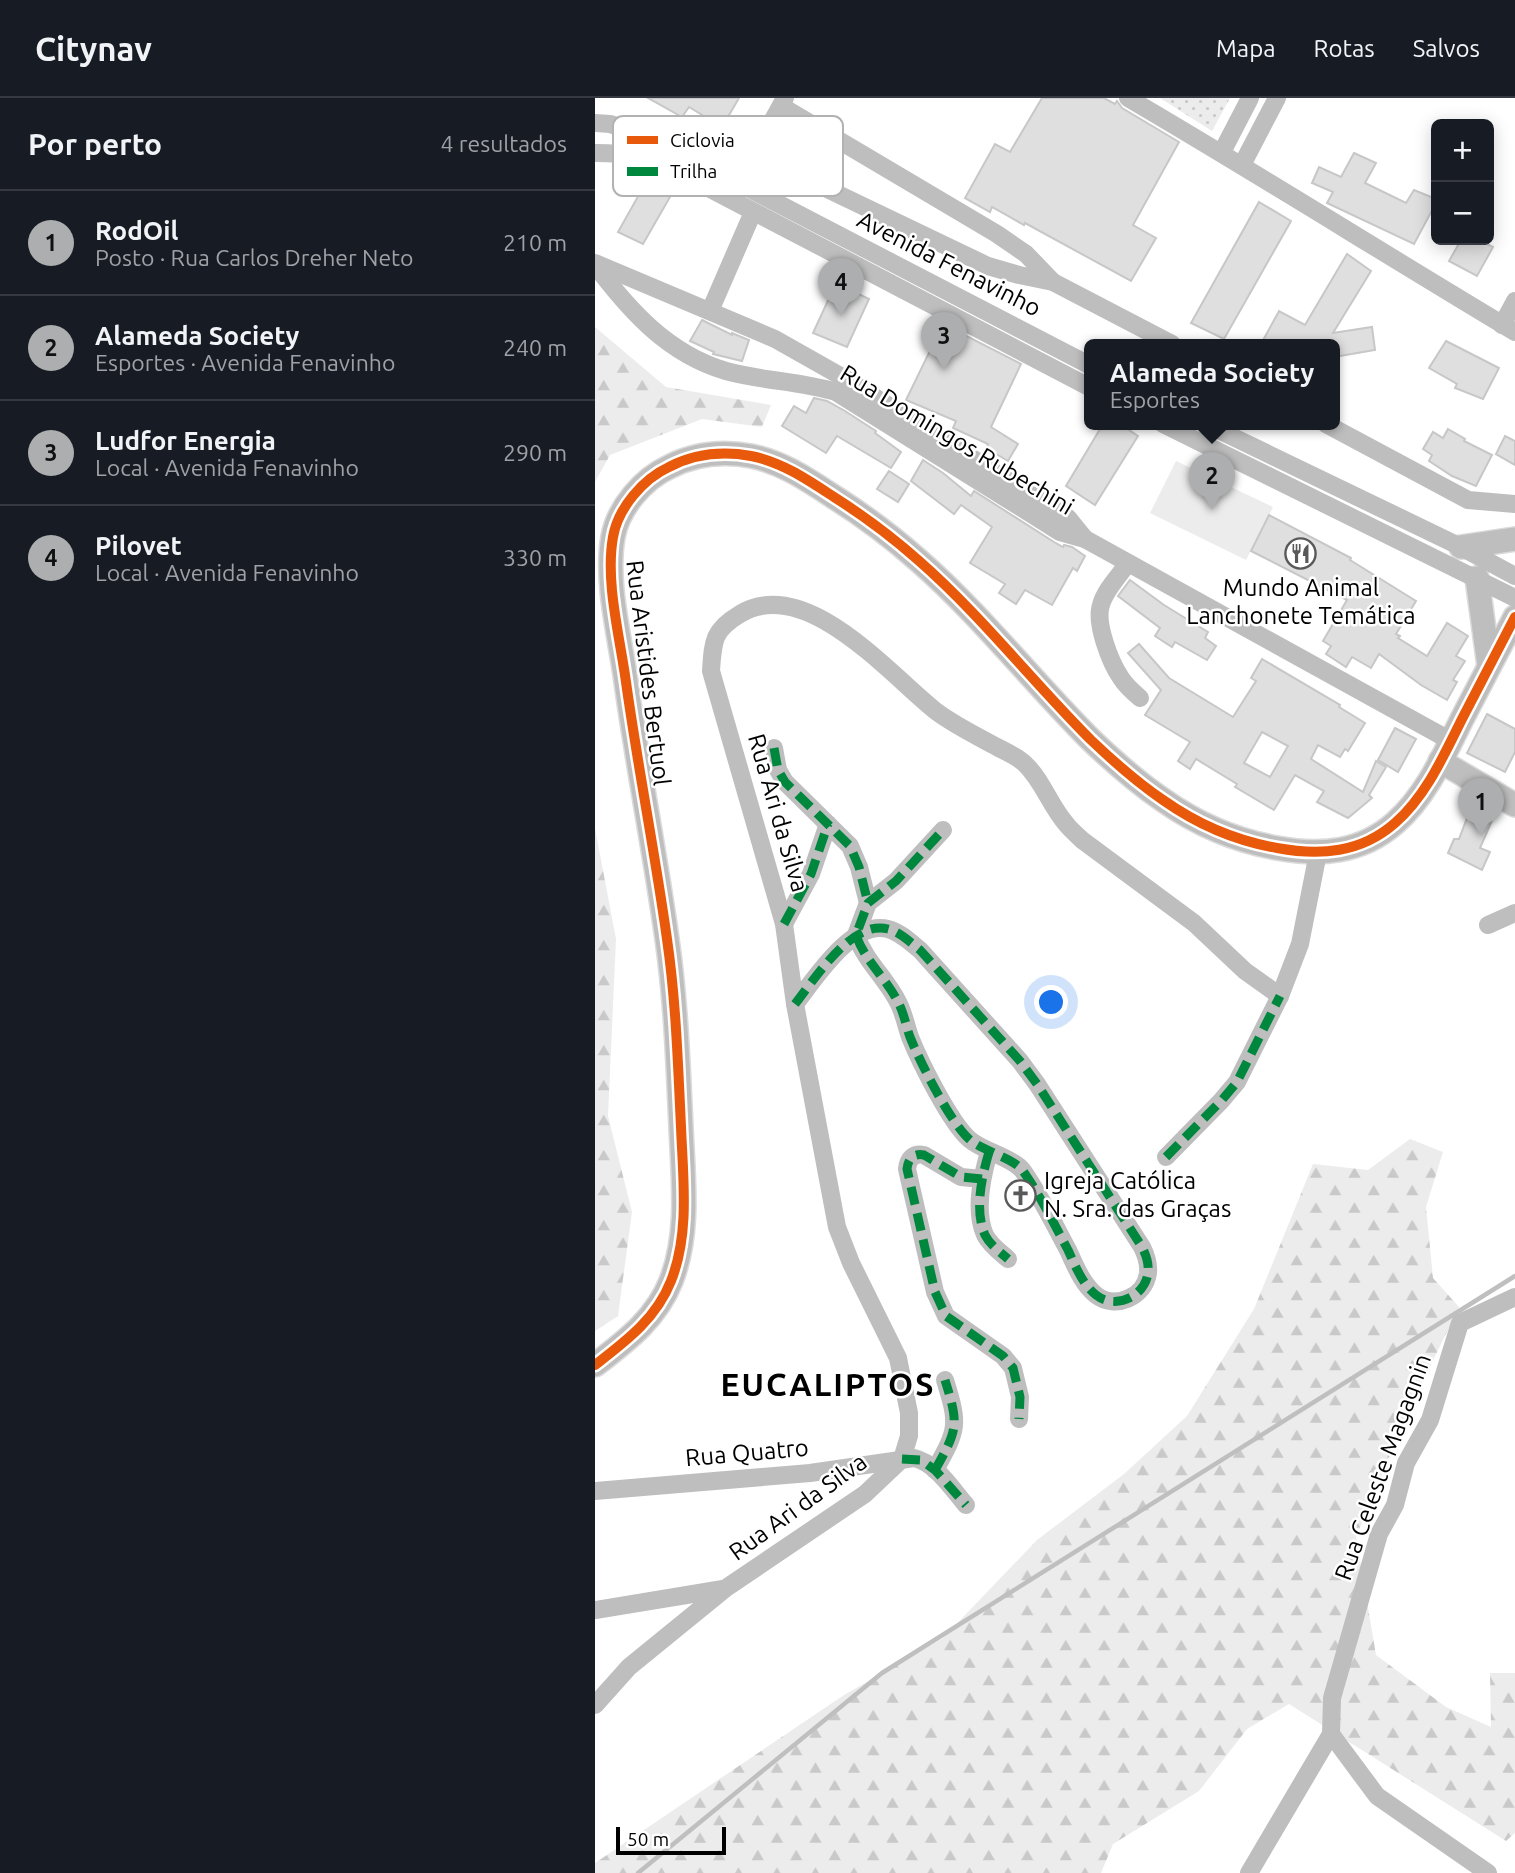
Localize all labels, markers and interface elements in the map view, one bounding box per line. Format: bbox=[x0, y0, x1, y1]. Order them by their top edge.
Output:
text: Citynav bbox=[35, 30, 152, 67]
text: Mapa bbox=[1216, 35, 1276, 62]
text: Rotas bbox=[1314, 35, 1375, 62]
text: Salvos bbox=[1413, 35, 1480, 62]
legend bbox=[613, 116, 843, 196]
map controls bbox=[1431, 119, 1494, 245]
button: + bbox=[1431, 119, 1494, 182]
text: Por perto bbox=[28, 127, 162, 161]
text: Ciclovia bbox=[670, 129, 735, 151]
text: 4 resultados bbox=[441, 131, 567, 156]
text: Trilha bbox=[670, 160, 717, 182]
button: − bbox=[1431, 182, 1494, 245]
street label: Avenida Fenavinho bbox=[853, 206, 1046, 322]
text: RodOil bbox=[95, 216, 178, 245]
text: 1 bbox=[45, 230, 57, 255]
text: 210 m bbox=[503, 230, 567, 255]
text: Posto · Rua Carlos Dreher Neto bbox=[95, 245, 414, 270]
pin: 4 bbox=[818, 258, 864, 316]
pin: 3 bbox=[921, 312, 967, 370]
text: Alameda Society bbox=[95, 321, 299, 350]
text: 2 bbox=[45, 335, 57, 360]
text: 240 m bbox=[503, 335, 567, 360]
popup bbox=[1084, 339, 1340, 430]
text: Esportes · Avenida Fenavinho bbox=[95, 350, 395, 375]
text: Alameda Society bbox=[1110, 358, 1314, 387]
street label: Rua Domingos Rubechini bbox=[836, 359, 1079, 520]
text: Esportes bbox=[1110, 387, 1200, 412]
text: Ludfor Energia bbox=[95, 426, 276, 455]
text: 3 bbox=[45, 440, 57, 465]
text: 290 m bbox=[503, 440, 567, 465]
pin: 2 bbox=[1189, 452, 1235, 510]
text: Local · Avenida Fenavinho bbox=[95, 455, 359, 480]
text: Pilovet bbox=[95, 531, 182, 560]
restaurant icon: Mundo Animal Lanchonete Temática bbox=[1284, 537, 1318, 571]
text: 4 bbox=[45, 545, 57, 570]
text: 330 m bbox=[503, 545, 567, 570]
street label: Rua Aristides Bertuol bbox=[621, 559, 676, 787]
text: Local · Avenida Fenavinho bbox=[95, 560, 359, 585]
place label: Mundo Animal Lanchonete Temática bbox=[1186, 574, 1416, 629]
street label: Rua Ari da Silva bbox=[743, 731, 814, 895]
pin: 1 bbox=[1458, 778, 1504, 836]
your location bbox=[1034, 985, 1068, 1019]
place label: Igreja Católica N. Sra. das Graças bbox=[1044, 1167, 1231, 1222]
church icon: Igreja Católica N. Sra. das Graças bbox=[1004, 1178, 1038, 1212]
street label: Rua Celeste Magagnin bbox=[1329, 1350, 1436, 1584]
district label: EUCALIPTOS bbox=[721, 1366, 935, 1402]
street label: Rua Quatro bbox=[684, 1434, 810, 1471]
street label: Rua Ari da Silva bbox=[724, 1448, 872, 1565]
scale bar bbox=[616, 1824, 726, 1856]
text: 50 m bbox=[627, 1828, 669, 1850]

